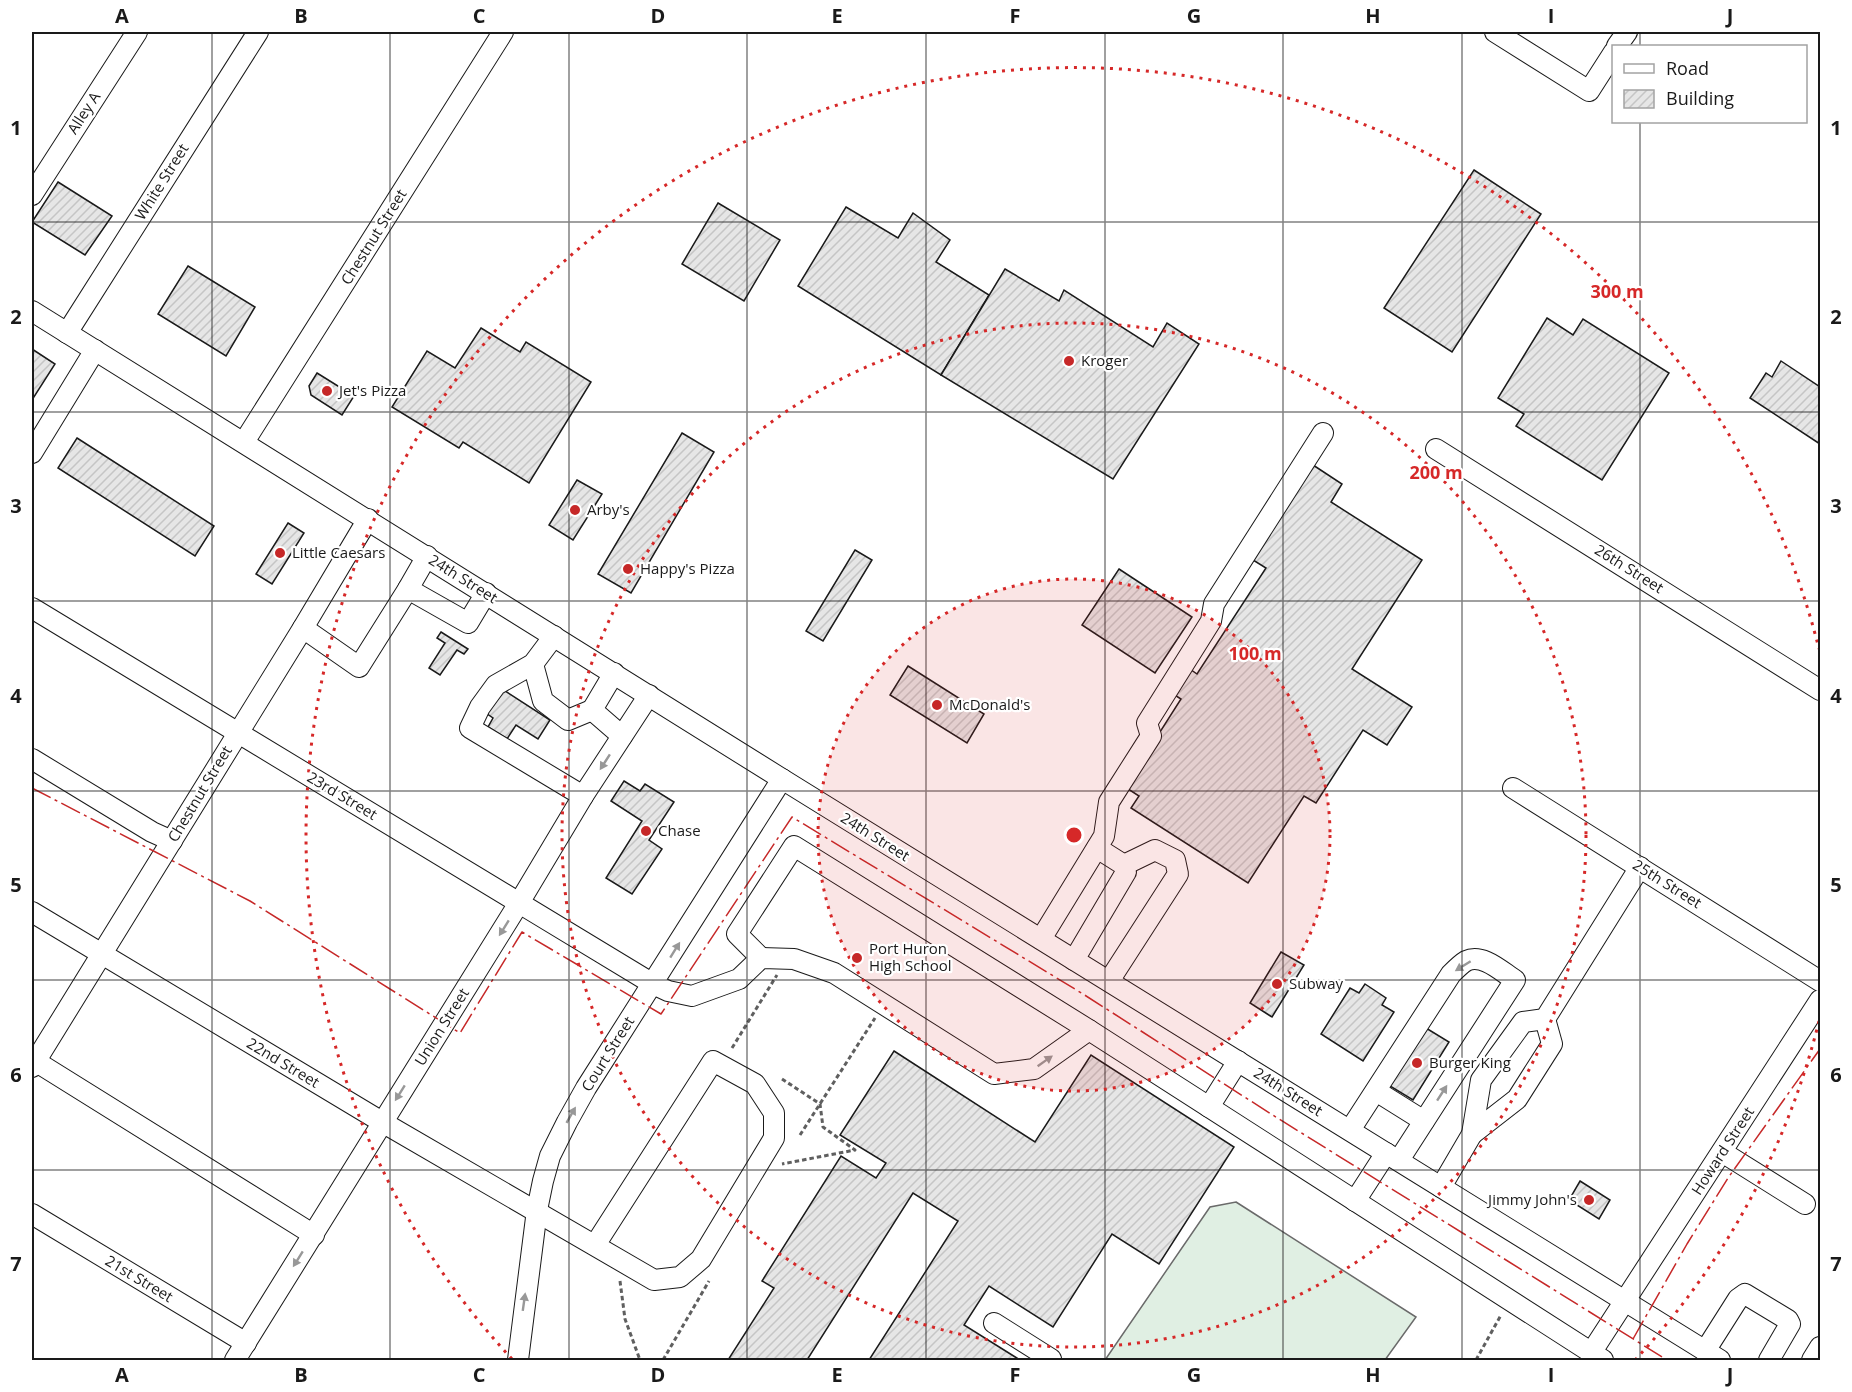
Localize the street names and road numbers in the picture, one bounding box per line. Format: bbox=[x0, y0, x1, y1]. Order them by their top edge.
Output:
street label: Alley A bbox=[62, 87, 104, 137]
street label: White Street bbox=[130, 140, 193, 223]
street label: Chestnut Street bbox=[336, 185, 411, 288]
street label: 26th Street bbox=[1591, 539, 1668, 597]
street label: 24th Street bbox=[425, 549, 502, 607]
street label: Chestnut Street bbox=[162, 742, 236, 845]
street label: 23rd Street bbox=[304, 766, 381, 824]
street label: 24th Street bbox=[837, 807, 914, 865]
street label: 25th Street bbox=[1629, 854, 1706, 912]
street label: Union Street bbox=[409, 984, 473, 1069]
street label: Court Street bbox=[576, 1012, 638, 1095]
street label: 22nd Street bbox=[244, 1033, 324, 1092]
street label: 24th Street bbox=[1250, 1062, 1327, 1120]
street label: Howard Street bbox=[1686, 1103, 1758, 1198]
street label: 21st Street bbox=[102, 1250, 177, 1306]

